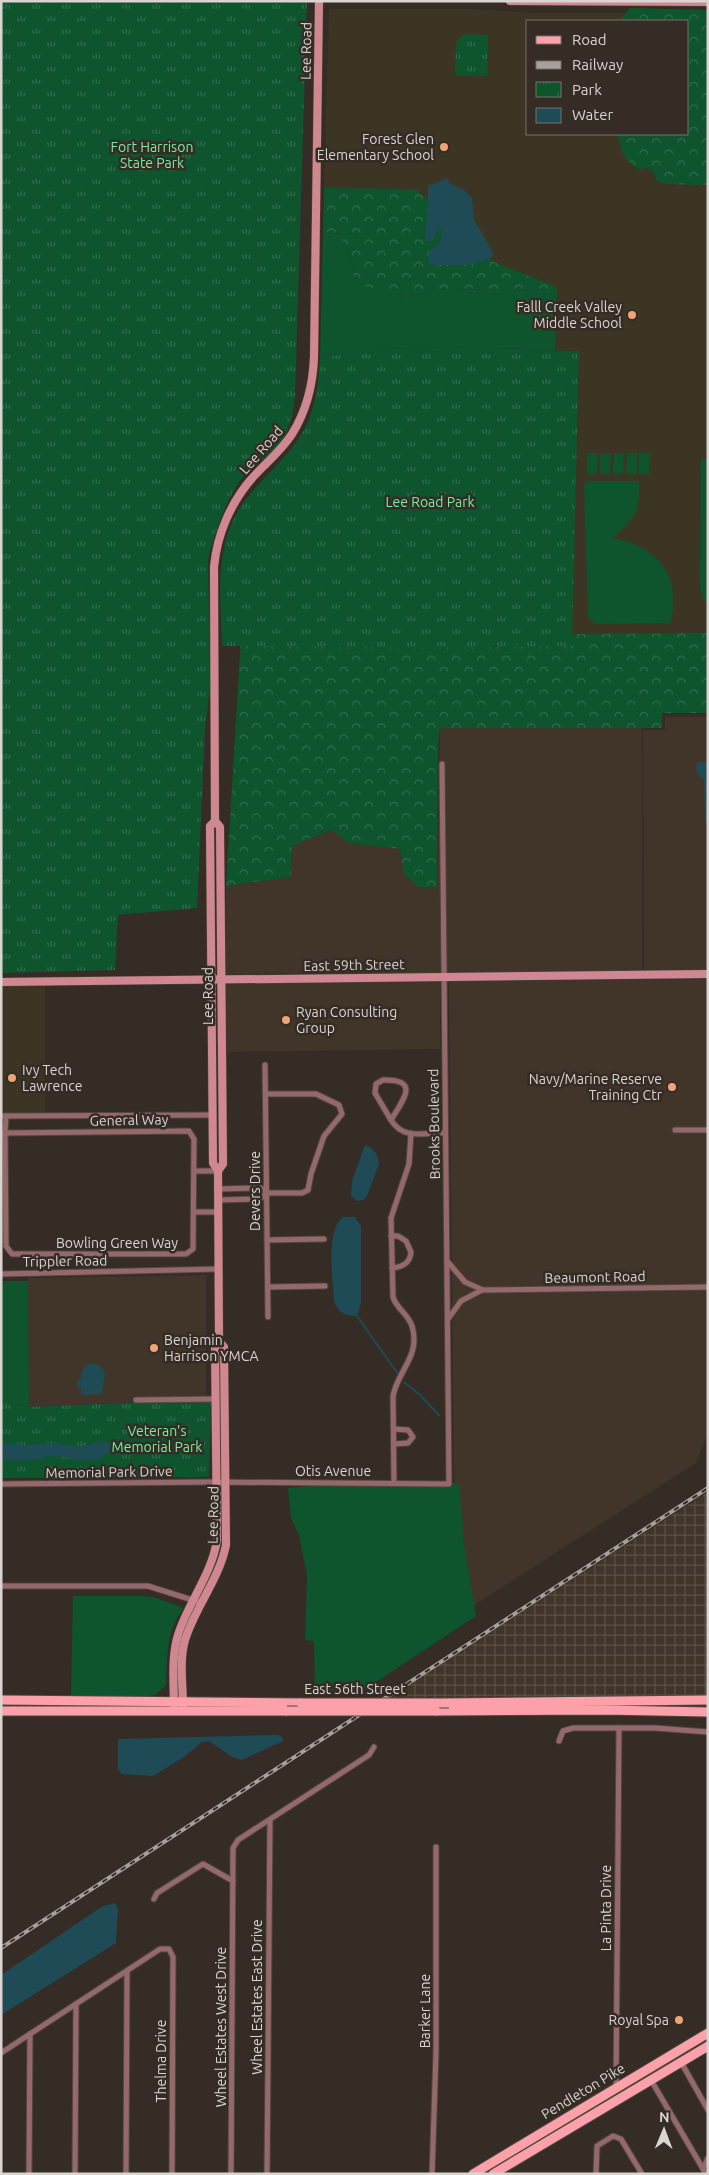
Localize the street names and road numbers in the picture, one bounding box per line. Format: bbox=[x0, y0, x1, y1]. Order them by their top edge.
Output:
street label: Lee Road bbox=[297, 22, 315, 80]
street label: Lee Road bbox=[236, 423, 286, 477]
street label: East 59th Street bbox=[303, 956, 405, 974]
street label: Lee Road bbox=[200, 967, 216, 1025]
street label: Brooks Boulevard bbox=[425, 1068, 443, 1180]
street label: General Way bbox=[90, 1111, 169, 1129]
street label: Devers Drive bbox=[247, 1151, 263, 1231]
street label: Bowling Green Way bbox=[56, 1235, 178, 1251]
street label: Trippler Road bbox=[23, 1252, 107, 1270]
street label: Beaumont Road bbox=[544, 1268, 646, 1286]
street label: Memorial Park Drive bbox=[45, 1463, 173, 1481]
street label: Otis Avenue bbox=[295, 1463, 371, 1479]
street label: Lee Road bbox=[204, 1486, 222, 1544]
street label: East 56th Street bbox=[304, 1681, 406, 1697]
street label: La Pinta Drive bbox=[598, 1865, 614, 1951]
street label: Wheel Estates East Drive bbox=[249, 1919, 265, 2075]
street label: Wheel Estates West Drive bbox=[213, 1947, 229, 2107]
street label: Barker Lane bbox=[417, 1974, 433, 2048]
street label: Thelma Drive bbox=[153, 2020, 169, 2102]
street label: Pendleton Pike bbox=[538, 2060, 628, 2122]

